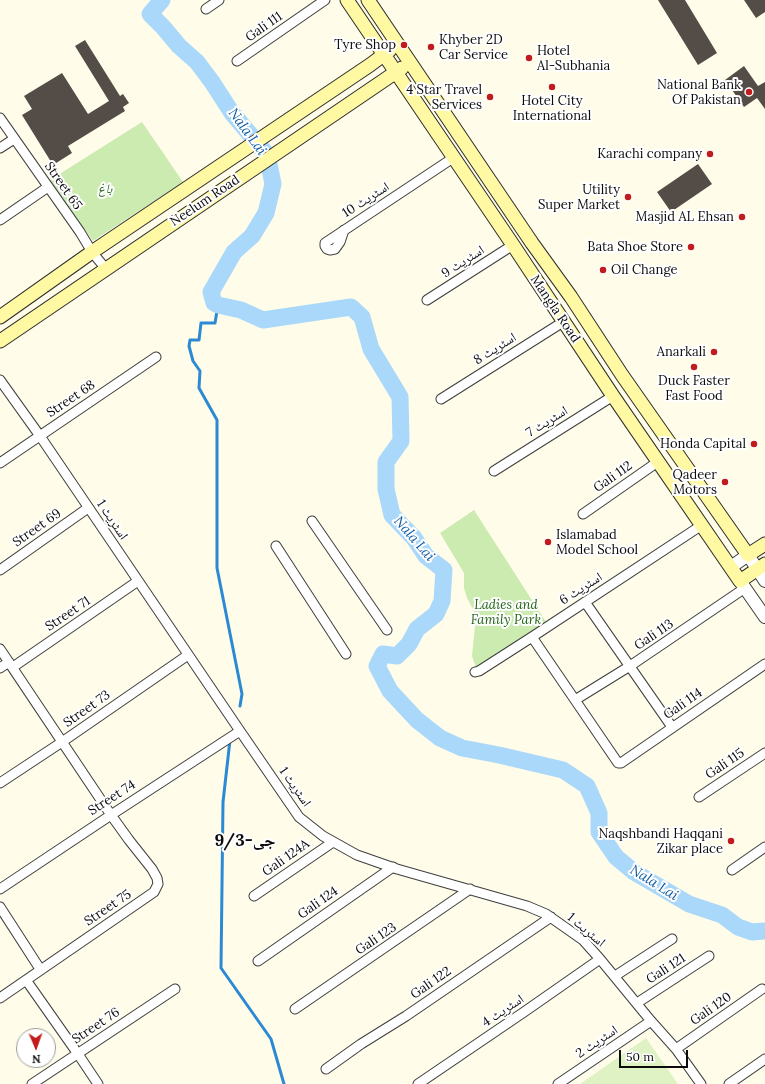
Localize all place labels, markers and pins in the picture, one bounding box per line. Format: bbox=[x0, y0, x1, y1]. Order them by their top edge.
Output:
place label: Khyber 2D Car Service bbox=[439, 32, 508, 63]
place label: Tyre Shop bbox=[334, 37, 396, 53]
marker: Tyre Shop bbox=[399, 40, 409, 50]
marker: Khyber 2D Car Service bbox=[426, 42, 436, 52]
place label: Hotel Al-Subhania bbox=[537, 43, 610, 74]
marker: Hotel Al-Subhania bbox=[524, 53, 534, 63]
place label: National Bank Of Pakistan bbox=[657, 77, 741, 108]
place label: 4 Star Travel Services bbox=[406, 82, 482, 113]
marker: Hotel City International bbox=[547, 82, 557, 92]
marker: National Bank Of Pakistan bbox=[744, 87, 754, 97]
marker: 4 Star Travel Services bbox=[485, 92, 495, 102]
place label: Hotel City International bbox=[513, 93, 591, 124]
place label: Karachi company bbox=[597, 146, 702, 162]
marker: Karachi company bbox=[705, 149, 715, 159]
place label: Utility Super Market bbox=[538, 182, 620, 213]
marker: Utility Super Market bbox=[623, 192, 633, 202]
place label: Masjid AL Ehsan bbox=[636, 209, 734, 225]
marker: Masjid AL Ehsan bbox=[737, 212, 747, 222]
place label: Bata Shoe Store bbox=[587, 239, 683, 255]
marker: Bata Shoe Store bbox=[686, 242, 696, 252]
place label: Oil Change bbox=[611, 262, 678, 278]
marker: Oil Change bbox=[598, 265, 608, 275]
place label: Anarkali bbox=[657, 344, 706, 360]
marker: Anarkali bbox=[709, 347, 719, 357]
marker: Duck Faster Fast Food bbox=[689, 362, 699, 372]
place label: Duck Faster Fast Food bbox=[658, 373, 730, 404]
place label: Honda Capital bbox=[660, 436, 746, 452]
marker: Honda Capital bbox=[749, 439, 759, 449]
place label: Qadeer Motors bbox=[673, 467, 717, 498]
marker: Qadeer Motors bbox=[720, 477, 730, 487]
place label: Islamabad Model School bbox=[556, 527, 638, 558]
marker: Islamabad Model School bbox=[543, 537, 553, 547]
place label: Naqshbandi Haqqani Zikar place bbox=[599, 826, 723, 857]
marker: Naqshbandi Haqqani Zikar place bbox=[726, 836, 736, 846]

